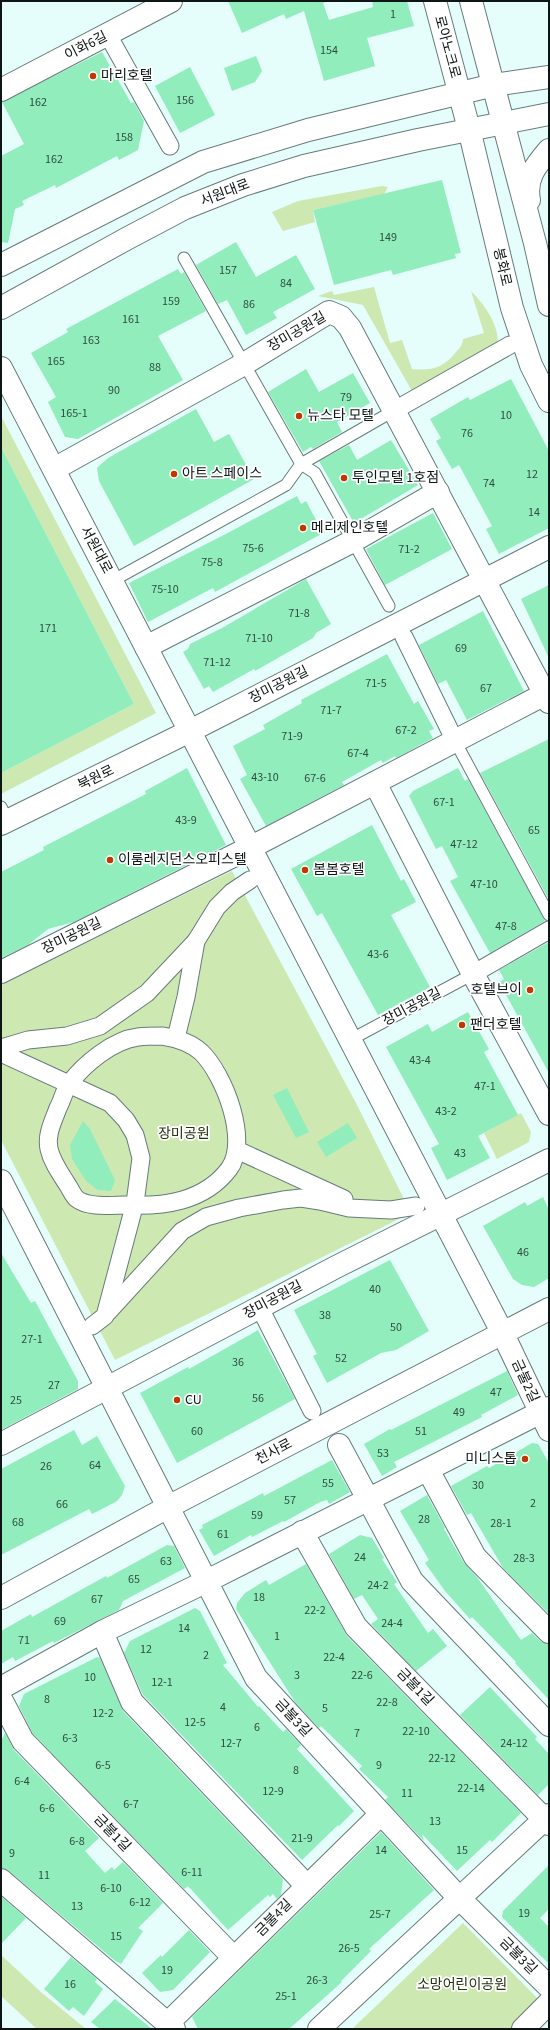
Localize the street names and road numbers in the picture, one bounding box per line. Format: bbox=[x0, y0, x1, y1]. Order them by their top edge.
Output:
street label: 로아노크로 bbox=[429, 13, 465, 81]
street label: 이화6길 bbox=[61, 27, 111, 65]
street label: 서원대로 bbox=[197, 174, 253, 212]
street label: 봉화로 bbox=[488, 246, 516, 288]
street label: 장미공원길 bbox=[264, 307, 330, 357]
street label: 서원대로 bbox=[75, 523, 117, 578]
street label: 장미공원길 bbox=[246, 661, 312, 709]
street label: 북원로 bbox=[74, 760, 118, 795]
street label: 장미공원길 bbox=[39, 913, 105, 959]
street label: 장미공원길 bbox=[379, 983, 445, 1031]
street label: 장미공원길 bbox=[240, 1276, 306, 1324]
street label: 금불2길 bbox=[506, 1356, 544, 1406]
street label: 천사로 bbox=[252, 1434, 296, 1470]
street label: 금불1길 bbox=[392, 1664, 438, 1710]
street label: 금불3길 bbox=[270, 1695, 316, 1741]
street label: 금불1길 bbox=[89, 1810, 135, 1856]
street label: 금불4길 bbox=[251, 1895, 297, 1941]
street label: 금불3길 bbox=[495, 1933, 541, 1979]

